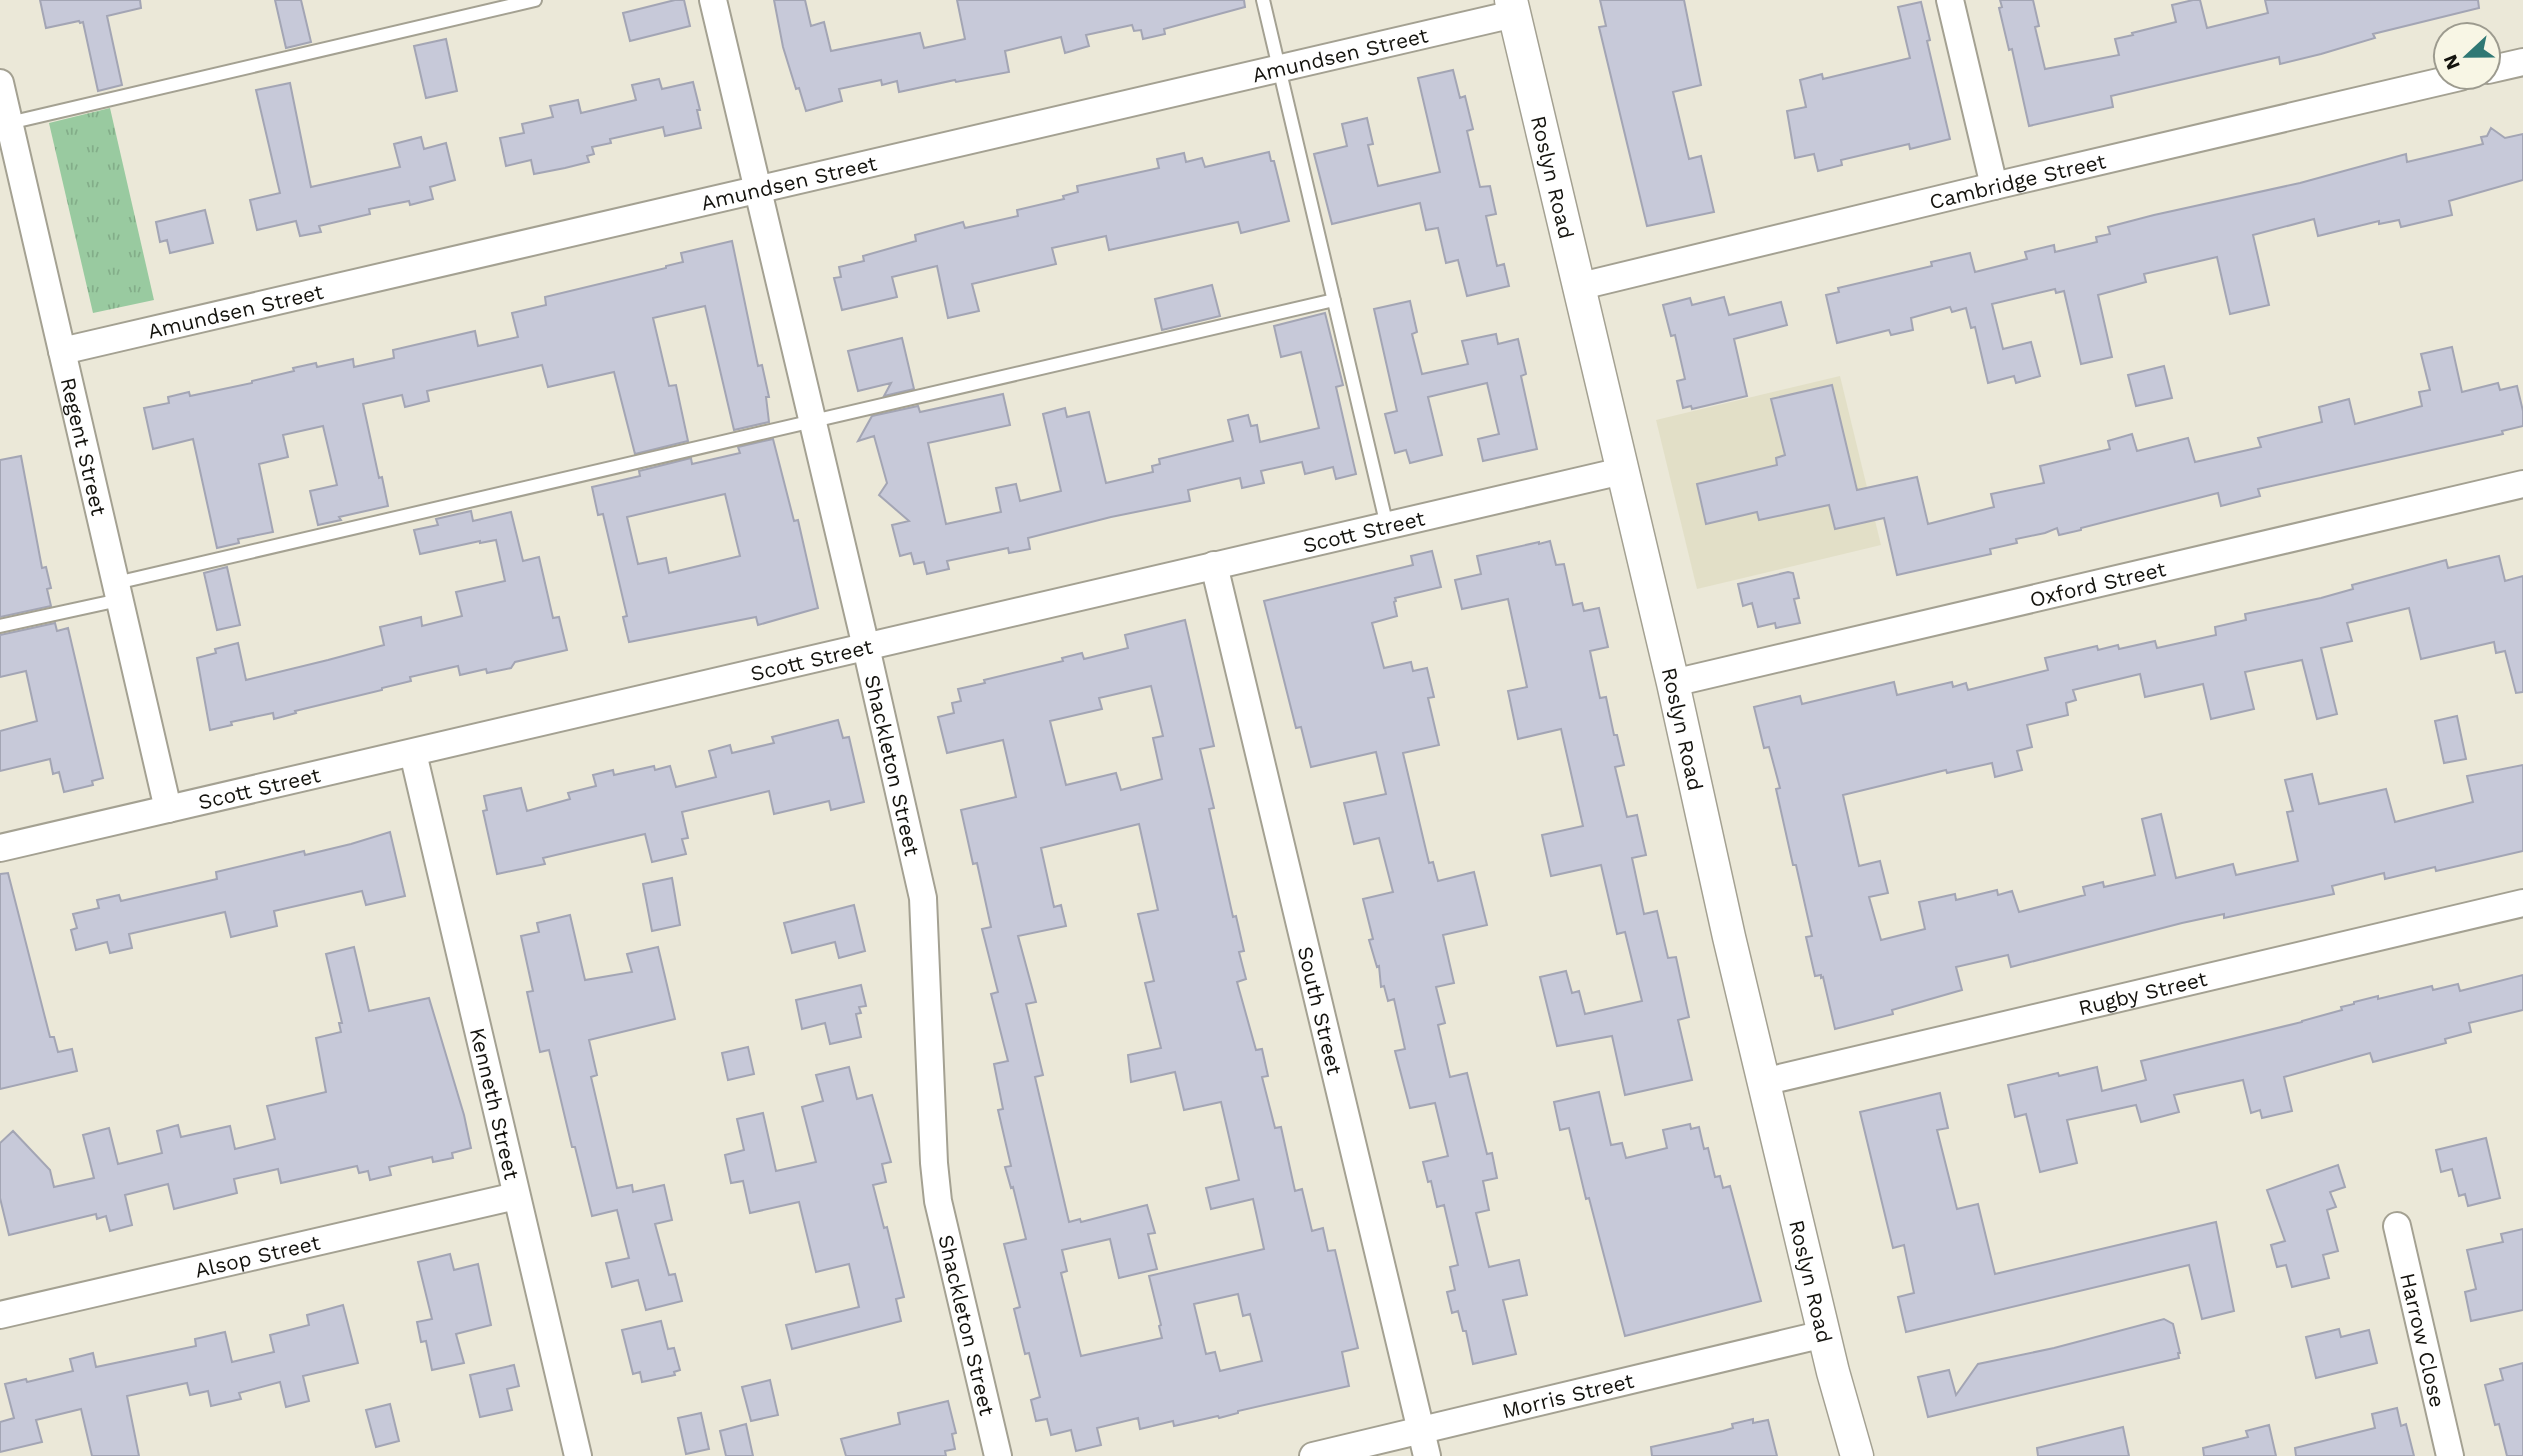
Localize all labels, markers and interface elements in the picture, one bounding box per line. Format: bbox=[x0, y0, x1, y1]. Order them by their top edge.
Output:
north arrow bbox=[2432, 21, 2502, 91]
street label: Amundsen Street bbox=[1250, 22, 1431, 87]
text: N bbox=[2438, 51, 2465, 73]
street label: Roslyn Road bbox=[1526, 113, 1580, 241]
street label: Cambridge Street bbox=[1927, 148, 2108, 214]
street label: Amundsen Street bbox=[698, 150, 879, 215]
street label: Amundsen Street bbox=[145, 278, 326, 343]
street label: Regent Street bbox=[56, 375, 112, 518]
street label: Scott Street bbox=[1300, 505, 1427, 557]
street label: Oxford Street bbox=[2027, 556, 2168, 612]
street label: Scott Street bbox=[748, 633, 875, 686]
street label: Roslyn Road bbox=[1657, 665, 1709, 793]
street label: Shackleton Street bbox=[860, 672, 926, 858]
street label: Scott Street bbox=[196, 761, 323, 814]
street label: South Street bbox=[1293, 944, 1348, 1077]
street label: Rugby Street bbox=[2076, 965, 2210, 1020]
street label: Kenneth Street bbox=[465, 1025, 525, 1182]
street label: Roslyn Road bbox=[1785, 1217, 1838, 1345]
street label: Alsop Street bbox=[192, 1229, 322, 1282]
street label: Shackleton Street bbox=[934, 1232, 1001, 1418]
street label: Harrow Close bbox=[2396, 1270, 2451, 1410]
street label: Morris Street bbox=[1499, 1367, 1636, 1423]

